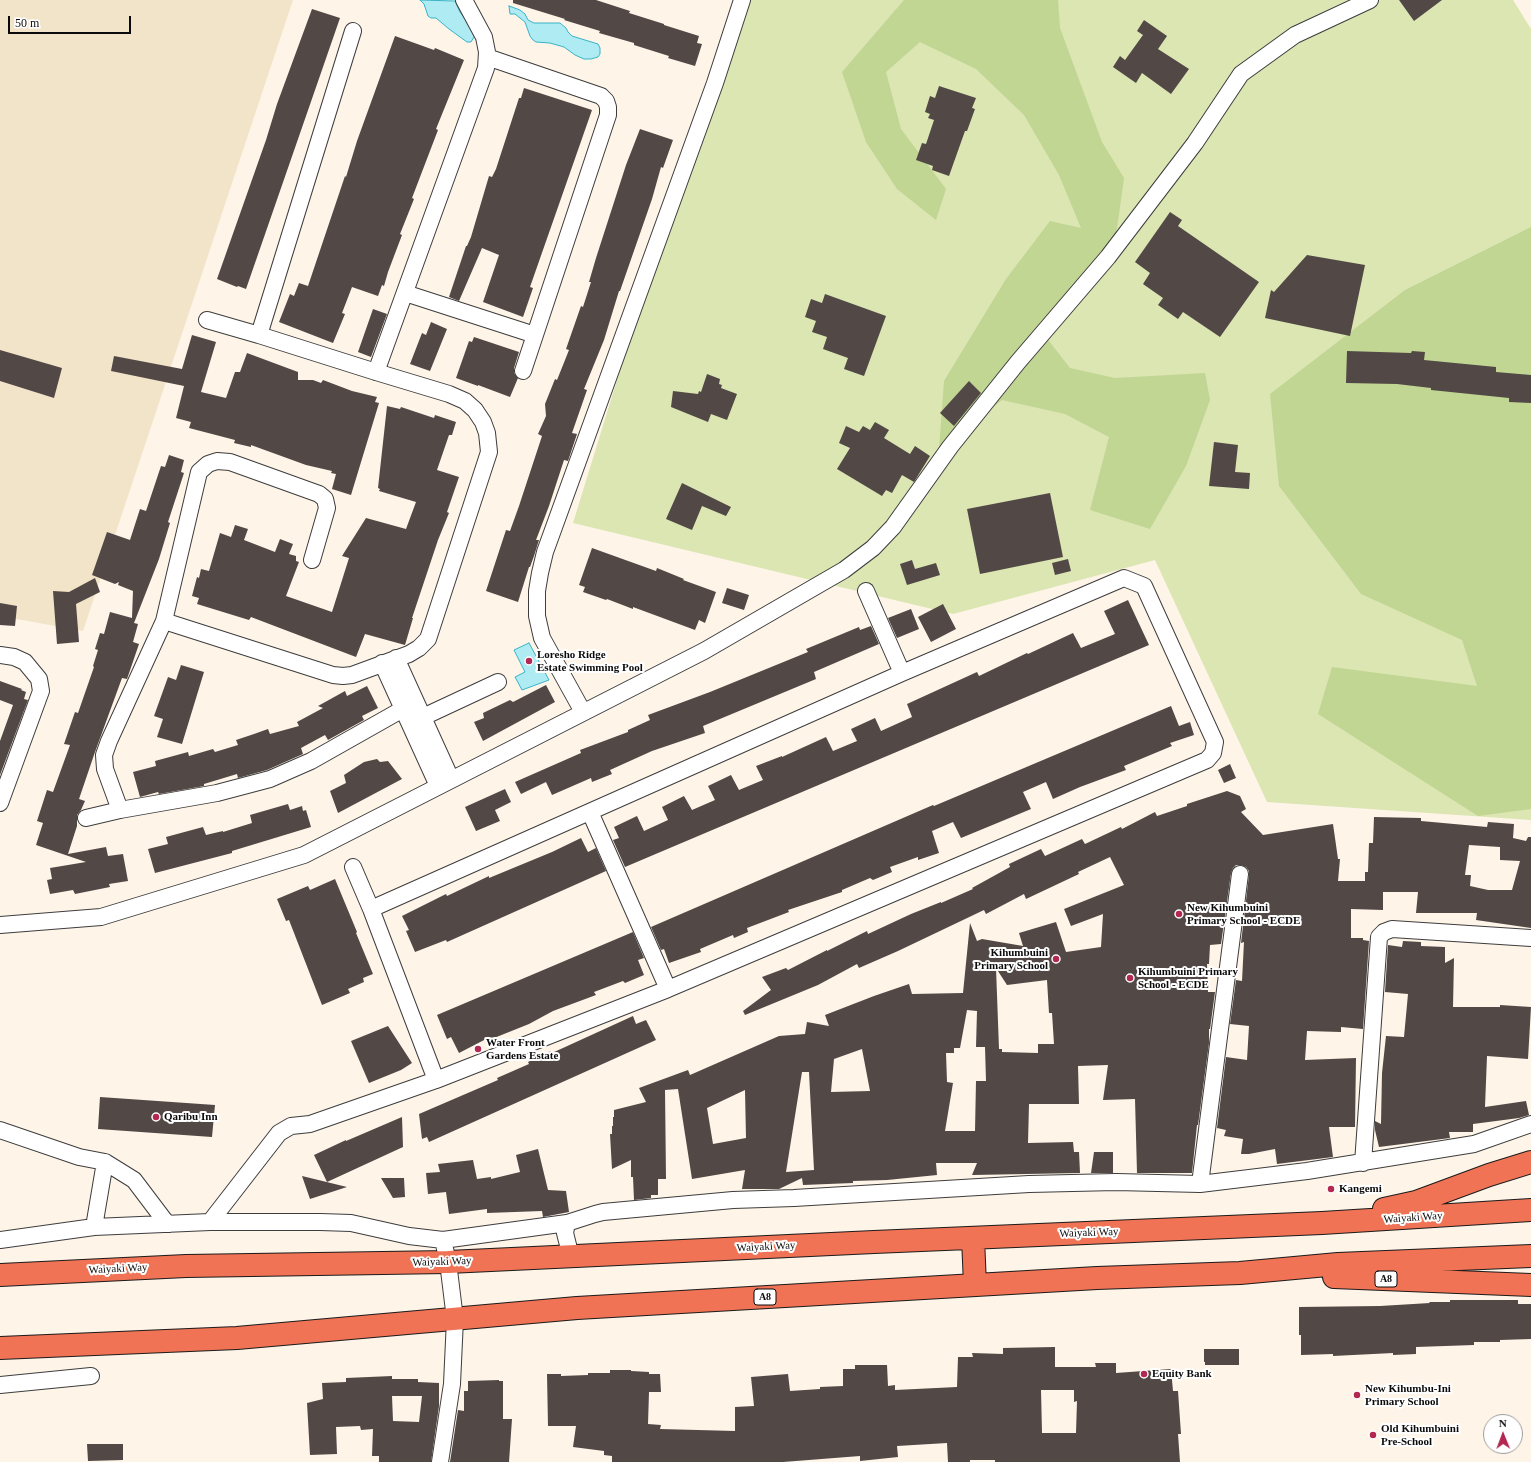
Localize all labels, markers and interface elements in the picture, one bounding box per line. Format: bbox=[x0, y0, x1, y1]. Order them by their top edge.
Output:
scale bar bbox=[10, 8, 133, 34]
text: 50 m bbox=[15, 16, 39, 30]
place label: Loresho Ridge Estate Swimming Pool bbox=[537, 648, 643, 674]
marker: Loresho Ridge Estate Swimming Pool bbox=[524, 656, 534, 666]
place label: New Kihumbuini Primary School - ECDE bbox=[1187, 901, 1300, 927]
marker: New Kihumbuini Primary School - ECDE bbox=[1174, 909, 1184, 919]
place label: Kihumbuini Primary School bbox=[974, 946, 1048, 972]
marker: Kihumbuini Primary School bbox=[1051, 954, 1061, 964]
place label: Kihumbuini Primary School - ECDE bbox=[1138, 965, 1238, 991]
marker: Kihumbuini Primary School - ECDE bbox=[1125, 973, 1135, 983]
place label: Water Front Gardens Estate bbox=[486, 1036, 558, 1062]
marker: Water Front Gardens Estate bbox=[473, 1044, 483, 1054]
place label: Qaribu Inn bbox=[164, 1110, 217, 1124]
marker: Qaribu Inn bbox=[151, 1112, 161, 1122]
place label: Kangemi bbox=[1339, 1182, 1382, 1196]
marker: Kangemi bbox=[1326, 1184, 1336, 1194]
street label: Waiyaki Way bbox=[1383, 1209, 1443, 1227]
street label: Waiyaki Way bbox=[1059, 1225, 1119, 1241]
street label: Waiyaki Way bbox=[736, 1239, 796, 1255]
street label: Waiyaki Way bbox=[412, 1254, 472, 1270]
street label: Waiyaki Way bbox=[88, 1261, 148, 1277]
road number: A8 bbox=[1375, 1271, 1397, 1287]
road number: A8 bbox=[754, 1289, 776, 1305]
place label: Equity Bank bbox=[1152, 1367, 1212, 1381]
marker: Equity Bank bbox=[1139, 1369, 1149, 1379]
place label: New Kihumbu-Ini Primary School bbox=[1365, 1382, 1451, 1408]
marker: New Kihumbu-Ini Primary School bbox=[1352, 1390, 1362, 1400]
north arrow bbox=[1483, 1414, 1523, 1454]
text: N bbox=[1499, 1417, 1507, 1429]
place label: Old Kihumbuini Pre-School bbox=[1381, 1422, 1459, 1448]
marker: Old Kihumbuini Pre-School bbox=[1368, 1430, 1378, 1440]

